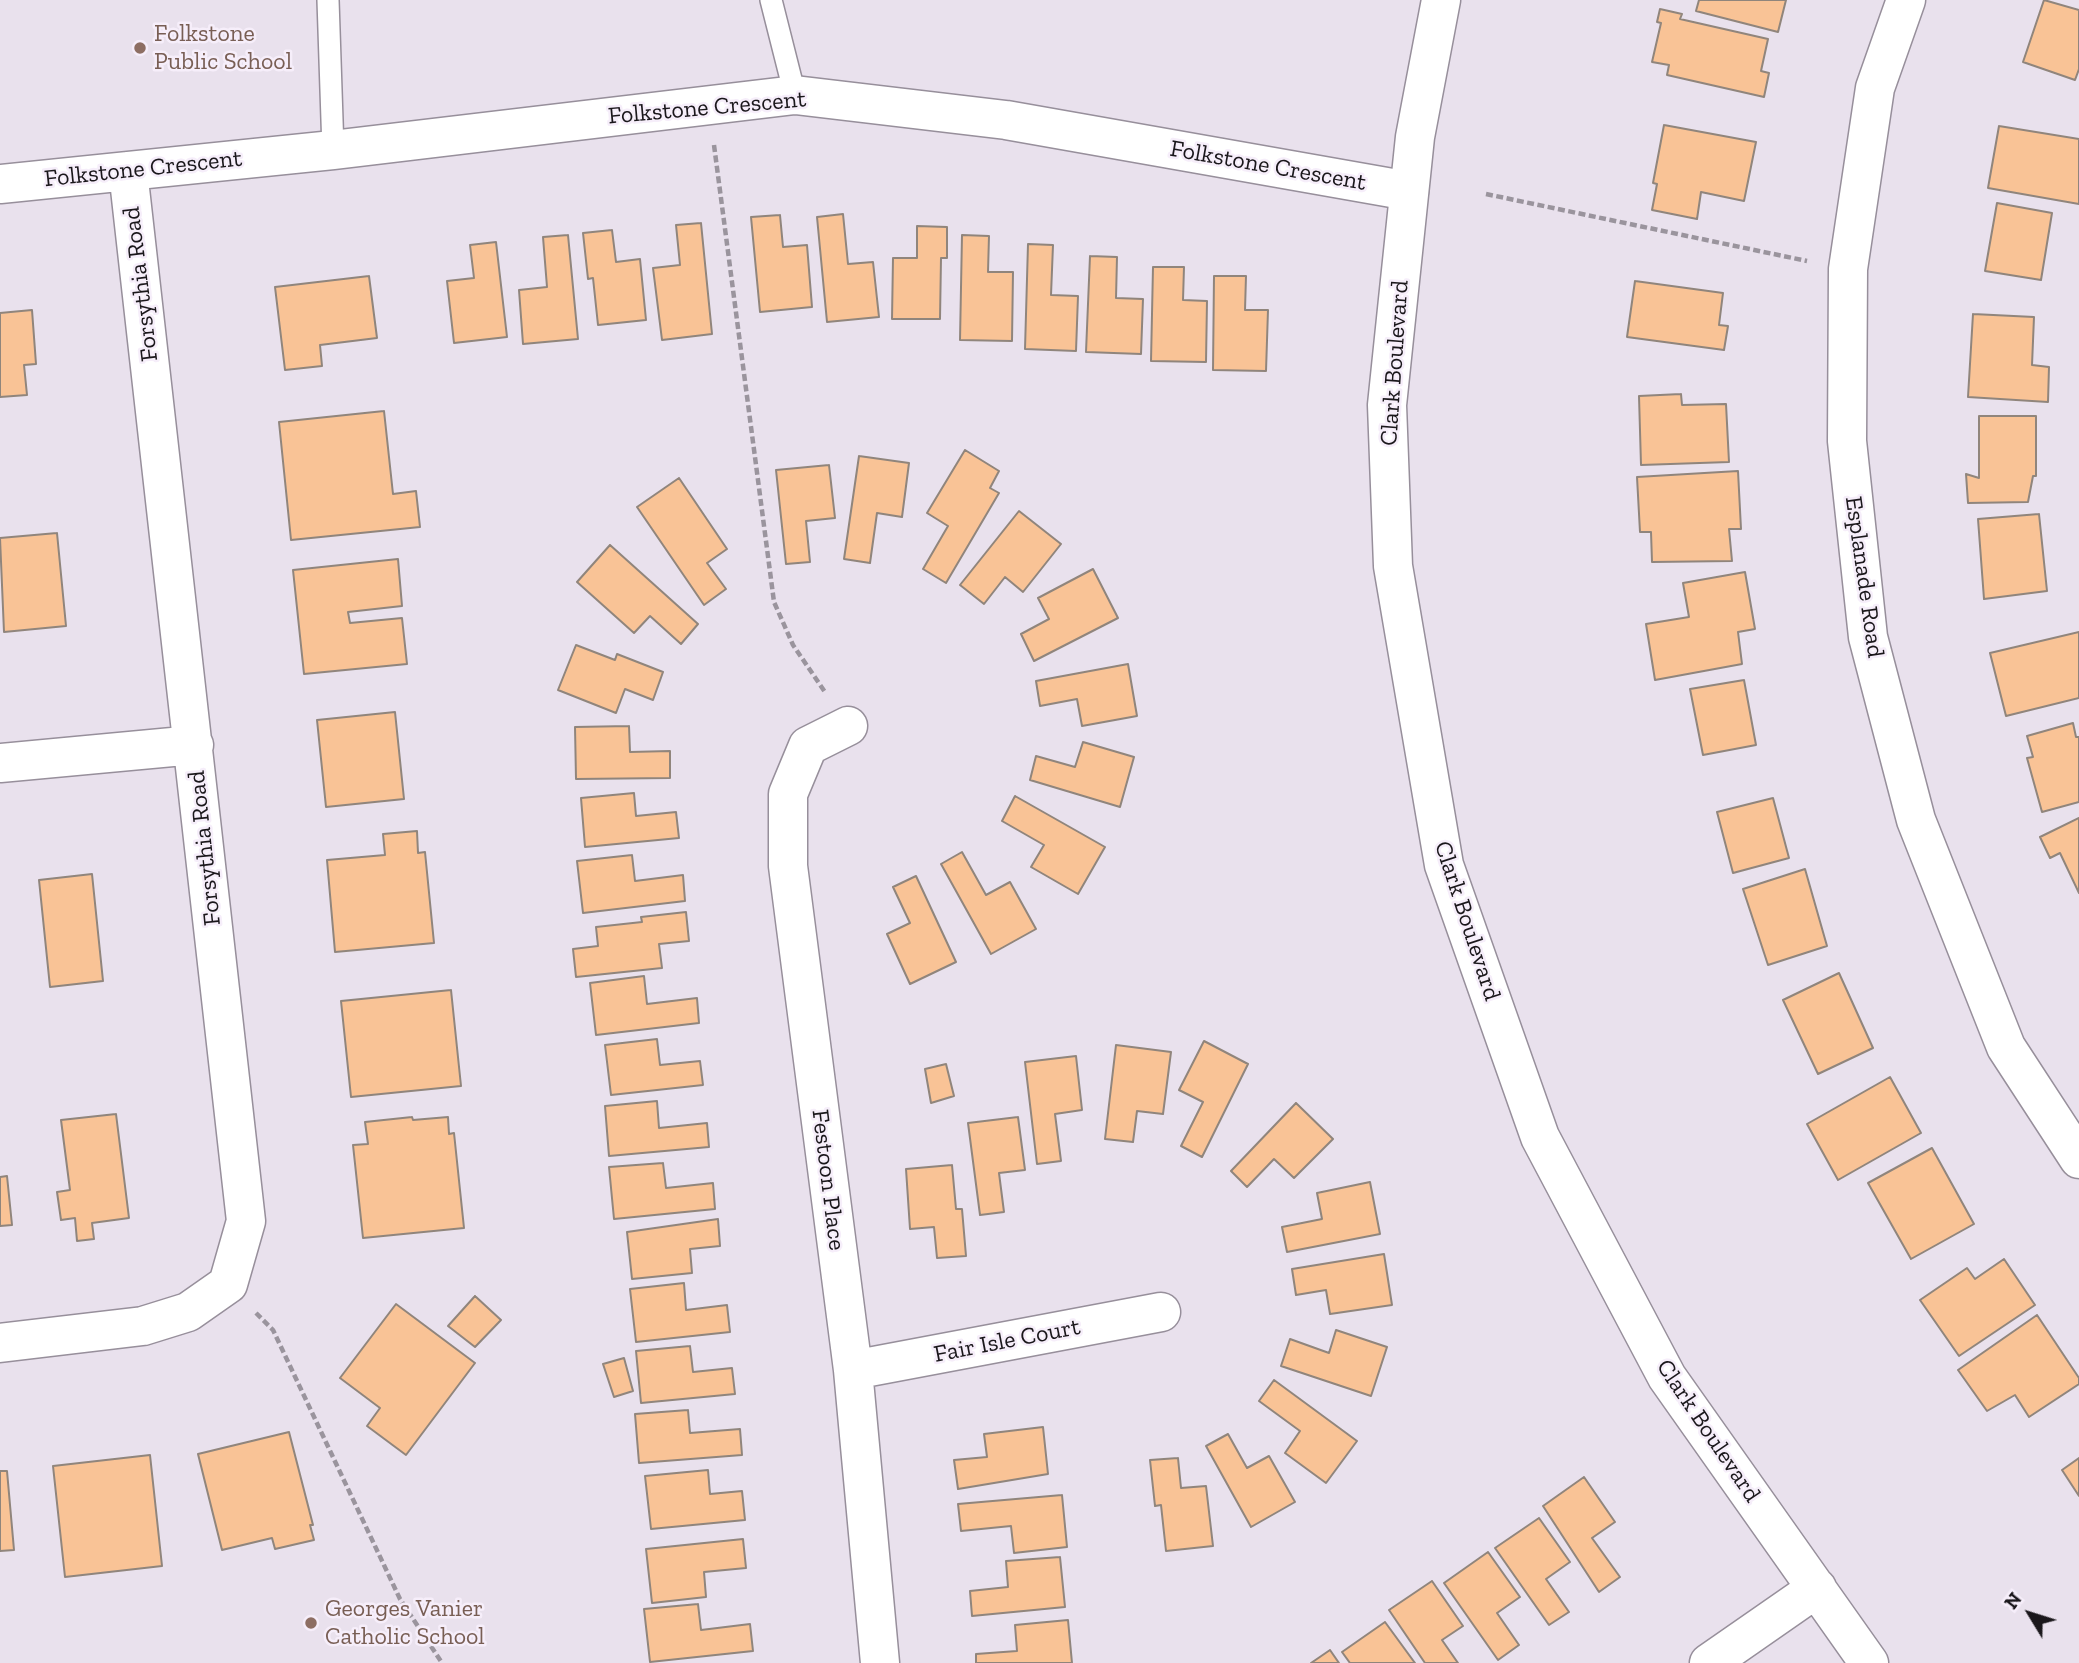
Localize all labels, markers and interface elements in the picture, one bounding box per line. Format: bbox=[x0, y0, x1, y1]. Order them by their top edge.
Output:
place label: Folkstone Public School bbox=[154, 20, 292, 76]
marker: Folkstone Public School bbox=[132, 40, 148, 56]
street label: Folkstone Crescent bbox=[607, 85, 807, 131]
street label: Folkstone Crescent bbox=[1168, 135, 1368, 197]
street label: Folkstone Crescent bbox=[43, 144, 243, 194]
street label: Forsythia Road bbox=[117, 205, 165, 363]
street label: Clark Boulevard bbox=[1375, 279, 1415, 447]
street label: Esplanade Road bbox=[1838, 494, 1890, 660]
street label: Forsythia Road bbox=[183, 769, 227, 927]
street label: Clark Boulevard bbox=[1428, 838, 1506, 1004]
street label: Festoon Place bbox=[805, 1108, 851, 1252]
street label: Fair Isle Court bbox=[931, 1313, 1083, 1369]
street label: Clark Boulevard bbox=[1650, 1354, 1766, 1508]
north arrow bbox=[1995, 1579, 2065, 1649]
text: N bbox=[2000, 1588, 2027, 1614]
place label: Georges Vanier Catholic School bbox=[325, 1595, 485, 1651]
marker: Georges Vanier Catholic School bbox=[303, 1615, 319, 1631]

